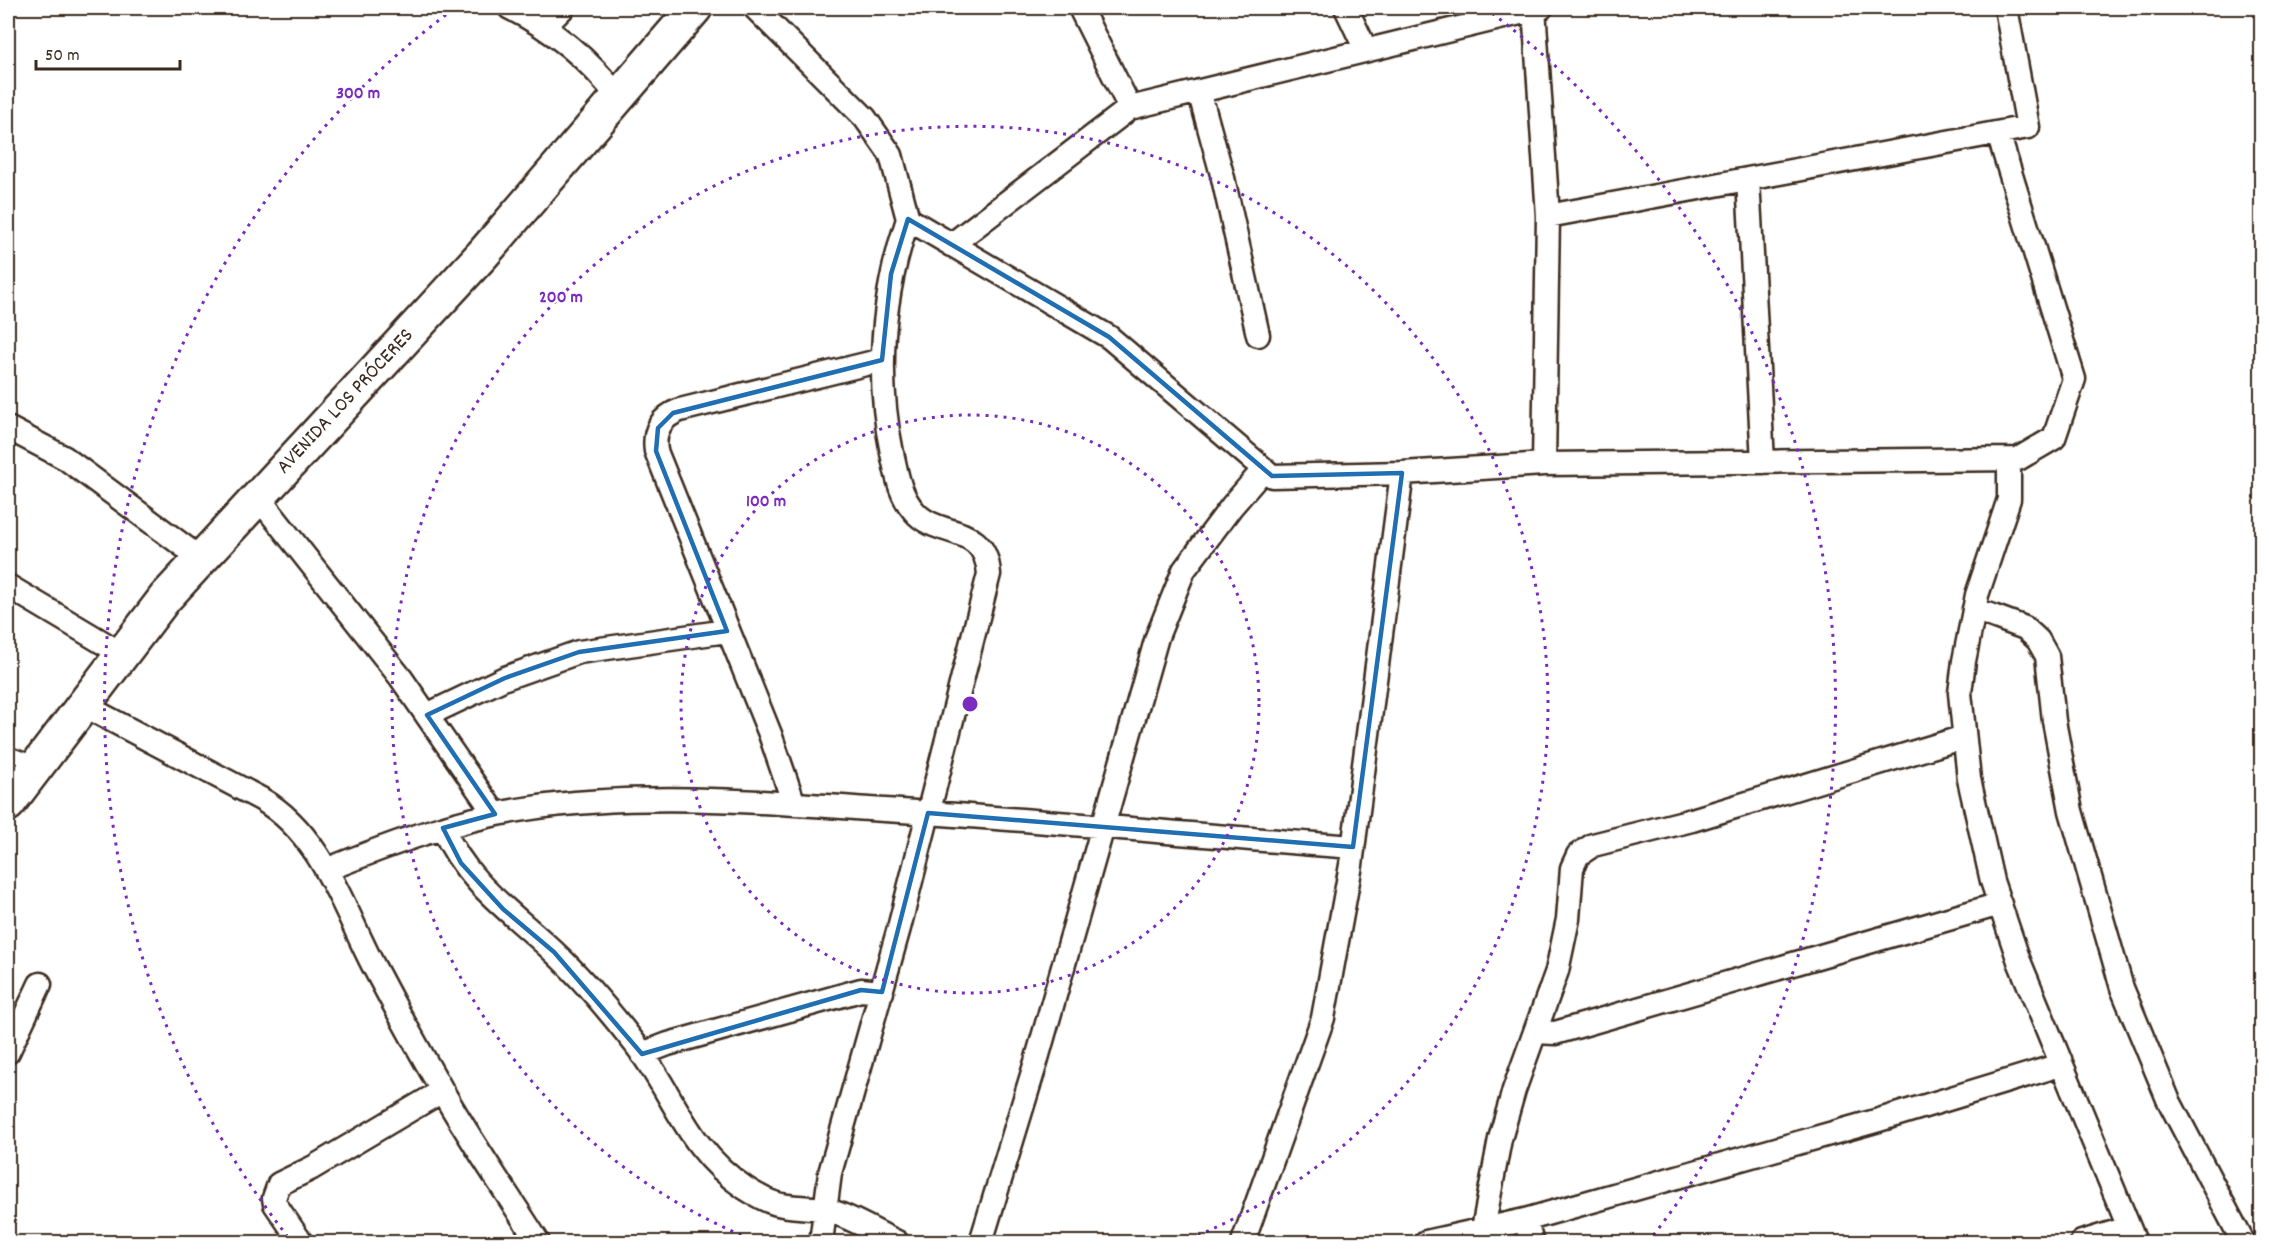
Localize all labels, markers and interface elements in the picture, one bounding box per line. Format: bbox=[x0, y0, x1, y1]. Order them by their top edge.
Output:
scale bar bbox=[36, 33, 180, 71]
text: 50 m bbox=[45, 44, 80, 69]
text: 300 m bbox=[336, 82, 380, 107]
text: 200 m bbox=[539, 286, 583, 311]
street label: AVENIDA LOS PRÓCERES bbox=[270, 322, 422, 482]
text: 100 m bbox=[746, 490, 786, 515]
centre of rings bbox=[960, 694, 980, 714]

